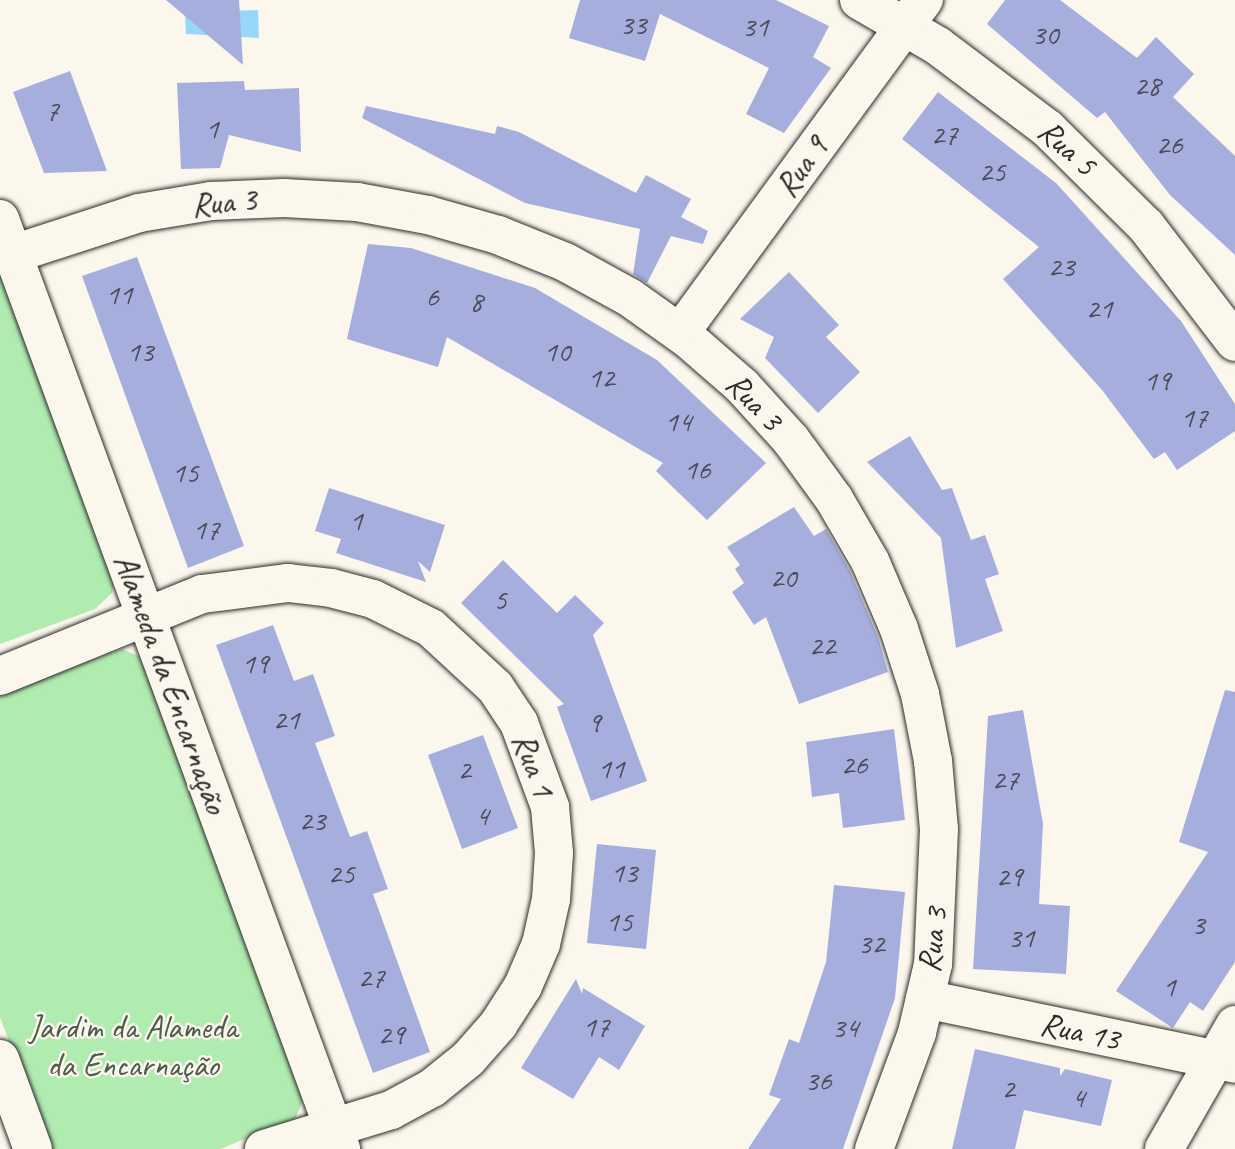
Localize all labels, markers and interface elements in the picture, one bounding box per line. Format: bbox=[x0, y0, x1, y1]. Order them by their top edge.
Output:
house number: 33 bbox=[620, 6, 646, 42]
house number: 31 bbox=[742, 8, 768, 44]
house number: 30 bbox=[1032, 16, 1058, 52]
house number: 28 bbox=[1134, 67, 1160, 103]
house number: 7 bbox=[45, 92, 59, 128]
house number: 1 bbox=[205, 110, 219, 146]
street label: Rua 5 bbox=[1030, 112, 1104, 184]
house number: 27 bbox=[931, 116, 957, 152]
house number: 26 bbox=[1156, 126, 1182, 162]
street label: Rua 9 bbox=[767, 129, 837, 205]
house number: 25 bbox=[979, 153, 1005, 189]
street label: Rua 3 bbox=[190, 180, 258, 226]
house number: 23 bbox=[1048, 248, 1074, 284]
house number: 11 bbox=[106, 276, 132, 312]
house number: 6 bbox=[425, 278, 439, 314]
house number: 8 bbox=[469, 283, 483, 319]
house number: 21 bbox=[1086, 290, 1112, 326]
house number: 13 bbox=[127, 333, 153, 369]
house number: 10 bbox=[544, 333, 570, 369]
house number: 12 bbox=[588, 359, 614, 395]
house number: 19 bbox=[1144, 362, 1170, 398]
street label: Rua 3 bbox=[717, 365, 791, 439]
house number: 17 bbox=[1181, 399, 1207, 435]
house number: 14 bbox=[665, 403, 691, 439]
house number: 16 bbox=[684, 451, 710, 487]
house number: 15 bbox=[172, 454, 198, 490]
house number: 1 bbox=[349, 502, 363, 538]
house number: 17 bbox=[193, 511, 219, 547]
street label: Alameda da Encarnação bbox=[105, 549, 235, 819]
house number: 20 bbox=[770, 559, 796, 595]
house number: 5 bbox=[493, 581, 507, 617]
house number: 22 bbox=[809, 627, 835, 663]
house number: 19 bbox=[242, 645, 268, 681]
house number: 21 bbox=[273, 701, 299, 737]
house number: 9 bbox=[587, 704, 601, 740]
street label: Rua 1 bbox=[503, 728, 563, 802]
house number: 26 bbox=[841, 746, 867, 782]
house number: 11 bbox=[598, 750, 624, 786]
house number: 2 bbox=[457, 751, 471, 787]
house number: 27 bbox=[992, 761, 1018, 797]
house number: 4 bbox=[475, 797, 489, 833]
house number: 23 bbox=[299, 802, 325, 838]
house number: 13 bbox=[611, 854, 637, 890]
house number: 25 bbox=[328, 855, 354, 891]
house number: 29 bbox=[996, 858, 1022, 894]
house number: 15 bbox=[606, 903, 632, 939]
street label: Rua 3 bbox=[909, 905, 957, 975]
house number: 3 bbox=[1191, 906, 1205, 942]
house number: 31 bbox=[1008, 919, 1034, 955]
house number: 32 bbox=[858, 925, 884, 961]
house number: 27 bbox=[358, 959, 384, 995]
house number: 1 bbox=[1162, 968, 1176, 1004]
street label: Rua 13 bbox=[1037, 1004, 1123, 1060]
park label: Jardim da Alameda da Encarnação bbox=[27, 1008, 239, 1086]
house number: 17 bbox=[583, 1008, 609, 1044]
house number: 34 bbox=[832, 1009, 858, 1045]
house number: 29 bbox=[378, 1016, 404, 1052]
house number: 36 bbox=[805, 1062, 831, 1098]
house number: 2 bbox=[1001, 1070, 1015, 1106]
house number: 4 bbox=[1071, 1079, 1085, 1115]

